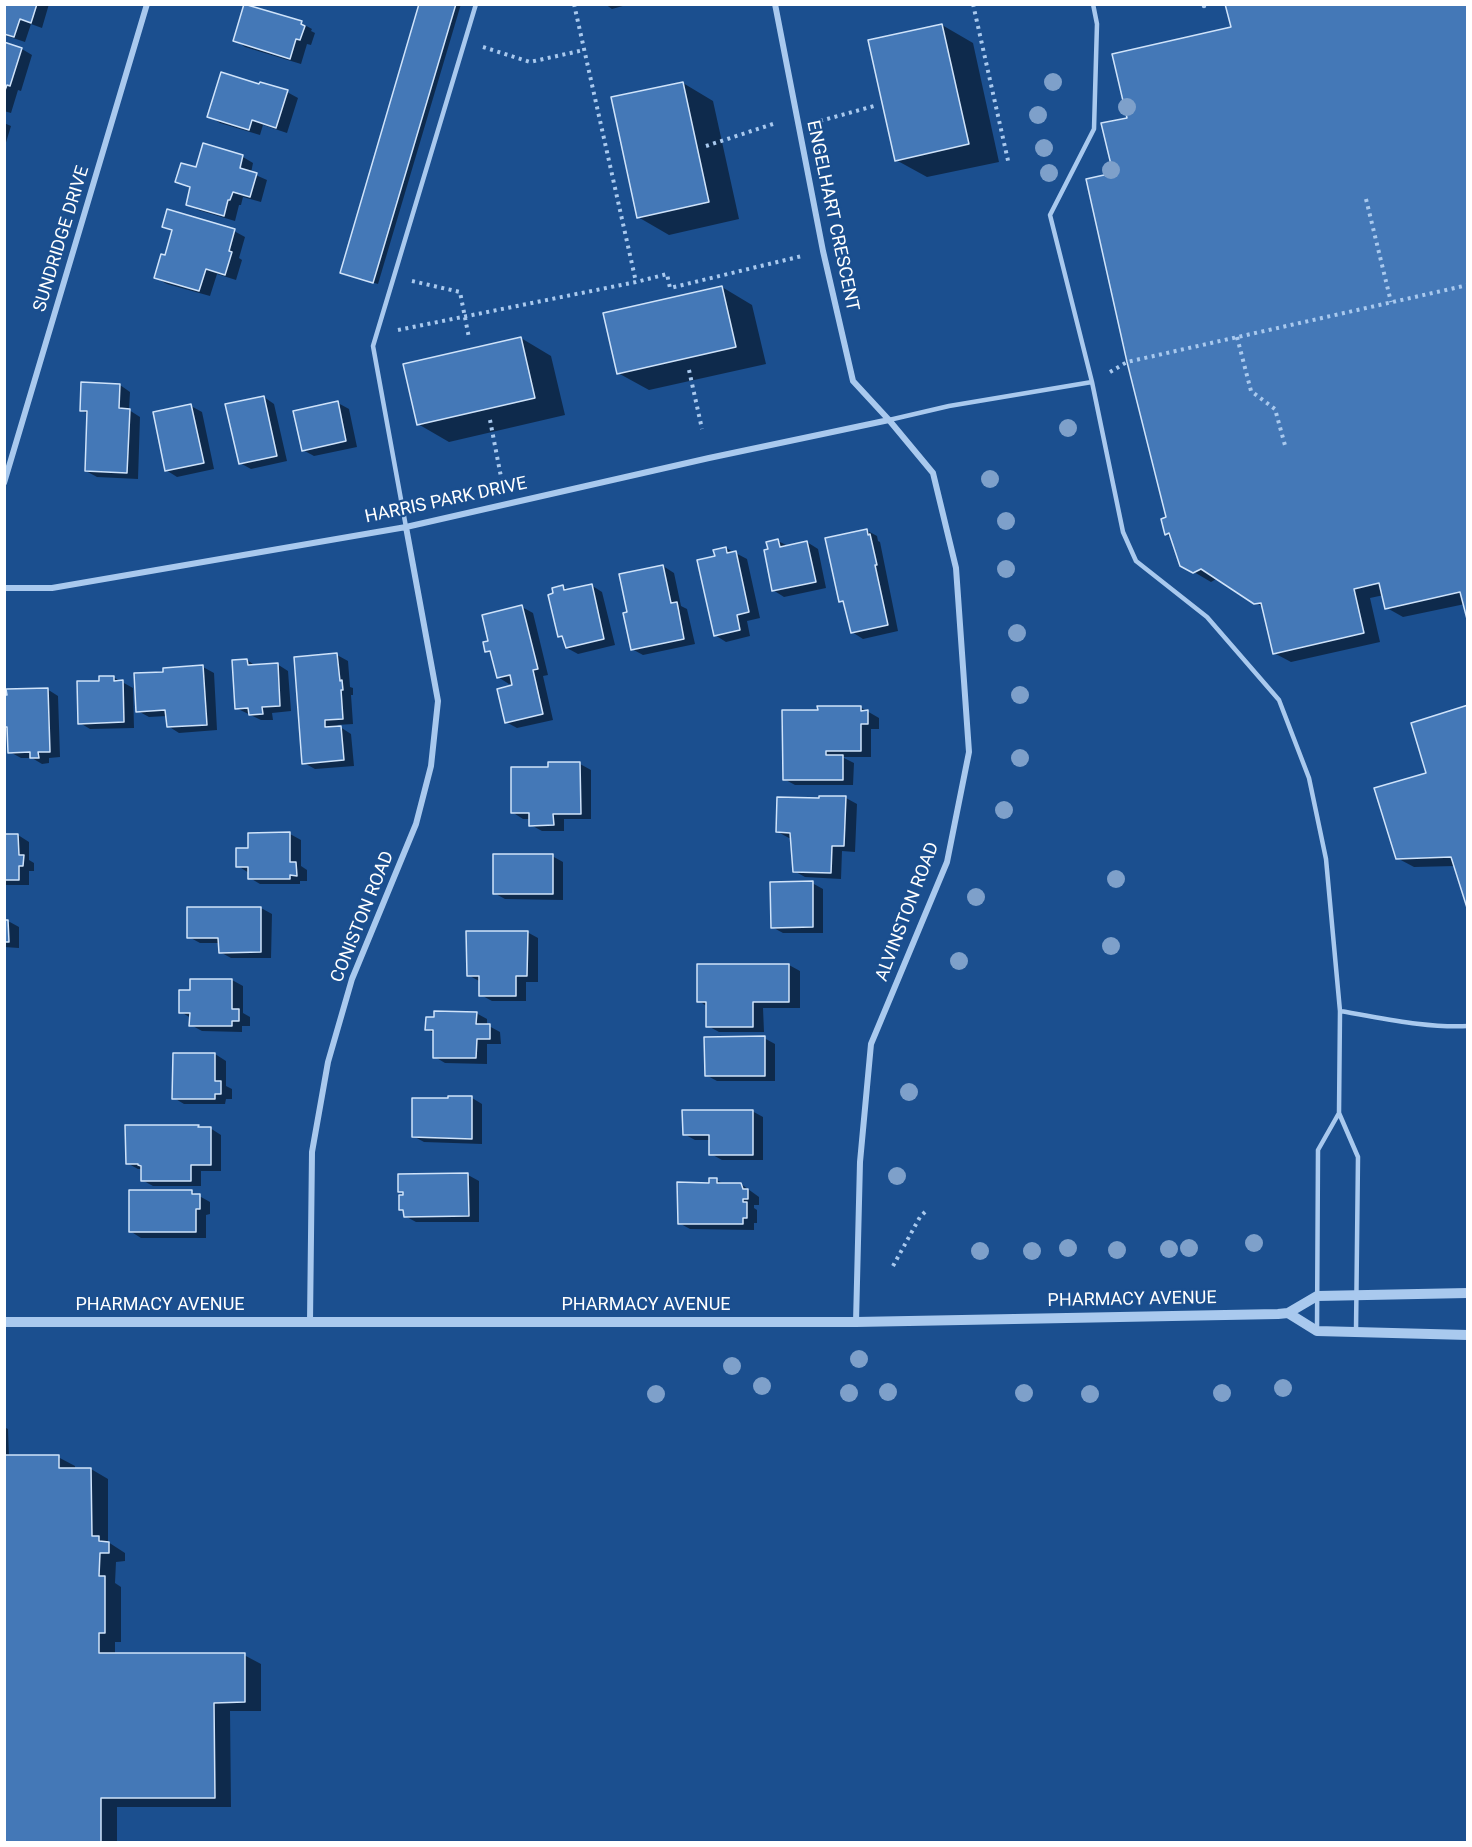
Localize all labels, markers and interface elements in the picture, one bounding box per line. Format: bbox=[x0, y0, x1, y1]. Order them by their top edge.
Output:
street label: ENGELHART CRESCENT bbox=[801, 119, 863, 313]
street label: SUNDRIDGE DRIVE bbox=[30, 164, 94, 314]
street label: HARRIS PARK DRIVE bbox=[363, 473, 529, 529]
street label: ALVINSTON ROAD bbox=[872, 840, 944, 984]
street label: CONISTON ROAD bbox=[327, 848, 399, 986]
street label: PHARMACY AVENUE bbox=[1047, 1288, 1217, 1312]
street label: PHARMACY AVENUE bbox=[75, 1294, 245, 1316]
street label: PHARMACY AVENUE bbox=[561, 1294, 731, 1316]

